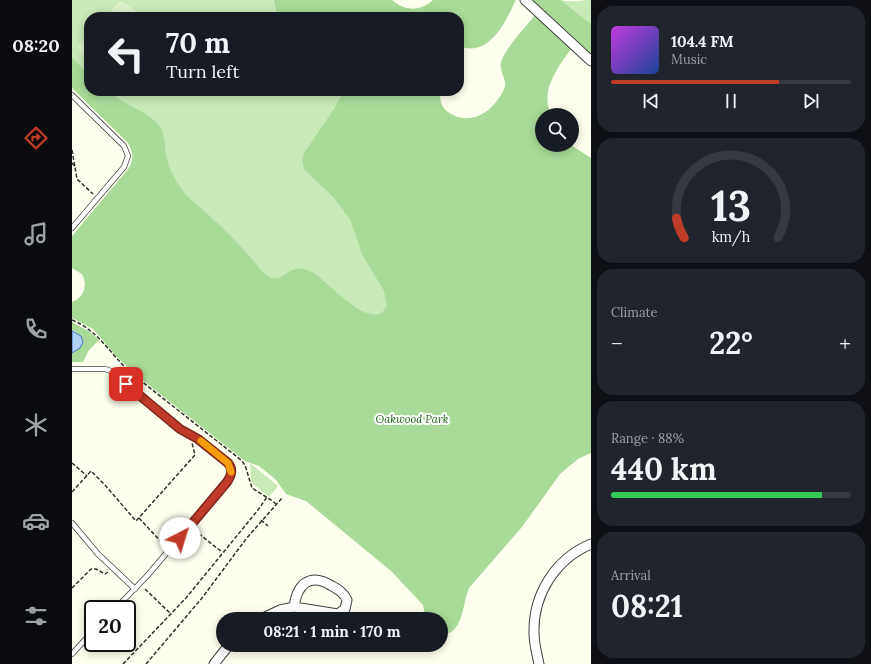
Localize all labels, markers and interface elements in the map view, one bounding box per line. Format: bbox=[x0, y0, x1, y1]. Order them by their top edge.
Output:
text: 70 m bbox=[166, 25, 230, 61]
icon: left bbox=[100, 28, 152, 80]
text: 104.4 FM bbox=[671, 32, 734, 51]
text: 08:20 bbox=[12, 34, 60, 57]
text: Music bbox=[671, 51, 707, 68]
text: Turn left bbox=[166, 60, 239, 83]
icon: previous bbox=[640, 90, 662, 112]
icon: pause bbox=[720, 90, 742, 112]
icon: next bbox=[800, 90, 822, 112]
map controls bbox=[535, 108, 579, 152]
button: search bbox=[535, 108, 579, 152]
icon: directions bbox=[22, 124, 50, 152]
text: 13 bbox=[711, 179, 751, 232]
icon: music bbox=[22, 220, 50, 248]
text: km/h bbox=[712, 228, 751, 247]
text: Climate bbox=[611, 304, 658, 321]
icon: phone bbox=[22, 315, 50, 343]
text: 22° bbox=[709, 324, 753, 362]
text: − bbox=[611, 329, 623, 357]
text: + bbox=[839, 329, 851, 357]
pin bbox=[109, 367, 143, 401]
icon: arrive bbox=[115, 373, 137, 395]
icon: climate bbox=[22, 411, 50, 439]
park label: Oakwood Park bbox=[376, 412, 449, 426]
text: Range · 88% bbox=[611, 430, 684, 447]
text: 440 km bbox=[611, 450, 717, 488]
icon: car bbox=[22, 507, 50, 535]
position arrow bbox=[159, 517, 201, 559]
text: Arrival bbox=[611, 567, 651, 584]
text: 08:21 bbox=[611, 587, 683, 625]
speed limit sign: 20 bbox=[84, 600, 136, 652]
icon: filters bbox=[22, 602, 50, 630]
text: 08:21 · 1 min · 170 m bbox=[263, 622, 401, 641]

